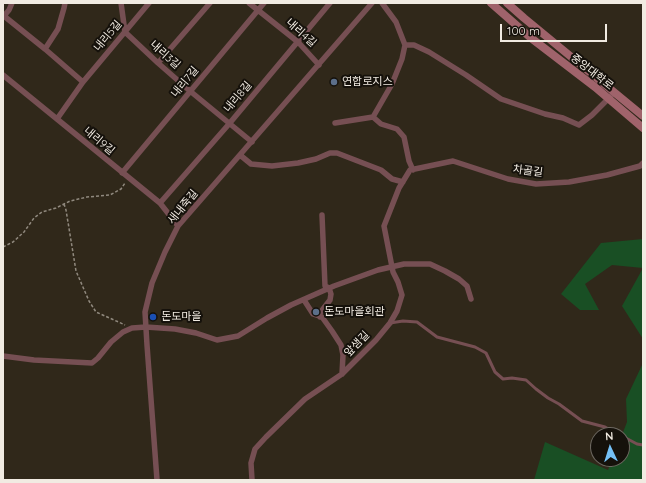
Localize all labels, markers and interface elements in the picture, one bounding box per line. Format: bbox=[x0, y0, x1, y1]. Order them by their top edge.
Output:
street label: 내리4길 bbox=[283, 16, 319, 50]
scale bar bbox=[502, 16, 609, 42]
street label: 내리5길 bbox=[91, 18, 125, 54]
text: 100 m bbox=[507, 23, 540, 38]
street label: 내리3길 bbox=[147, 38, 183, 72]
street label: 중앙대학로 bbox=[568, 51, 616, 93]
street label: 내리7길 bbox=[168, 64, 202, 100]
place label: 연합로지스 bbox=[342, 75, 393, 89]
marker: 연합로지스 bbox=[329, 77, 339, 87]
street label: 내리8길 bbox=[221, 79, 255, 115]
street label: 내리9길 bbox=[81, 124, 117, 158]
street label: 차골길 bbox=[512, 163, 544, 179]
street label: 새내죽길 bbox=[165, 187, 201, 227]
place label: 돈도마을회관 bbox=[324, 305, 385, 319]
marker: 돈도마을회관 bbox=[311, 307, 321, 317]
place label: 돈도마을 bbox=[161, 310, 201, 324]
marker: 돈도마을 bbox=[148, 312, 158, 322]
street label: 앞샘길 bbox=[342, 328, 372, 360]
north arrow bbox=[590, 427, 630, 467]
text: N bbox=[605, 429, 614, 443]

